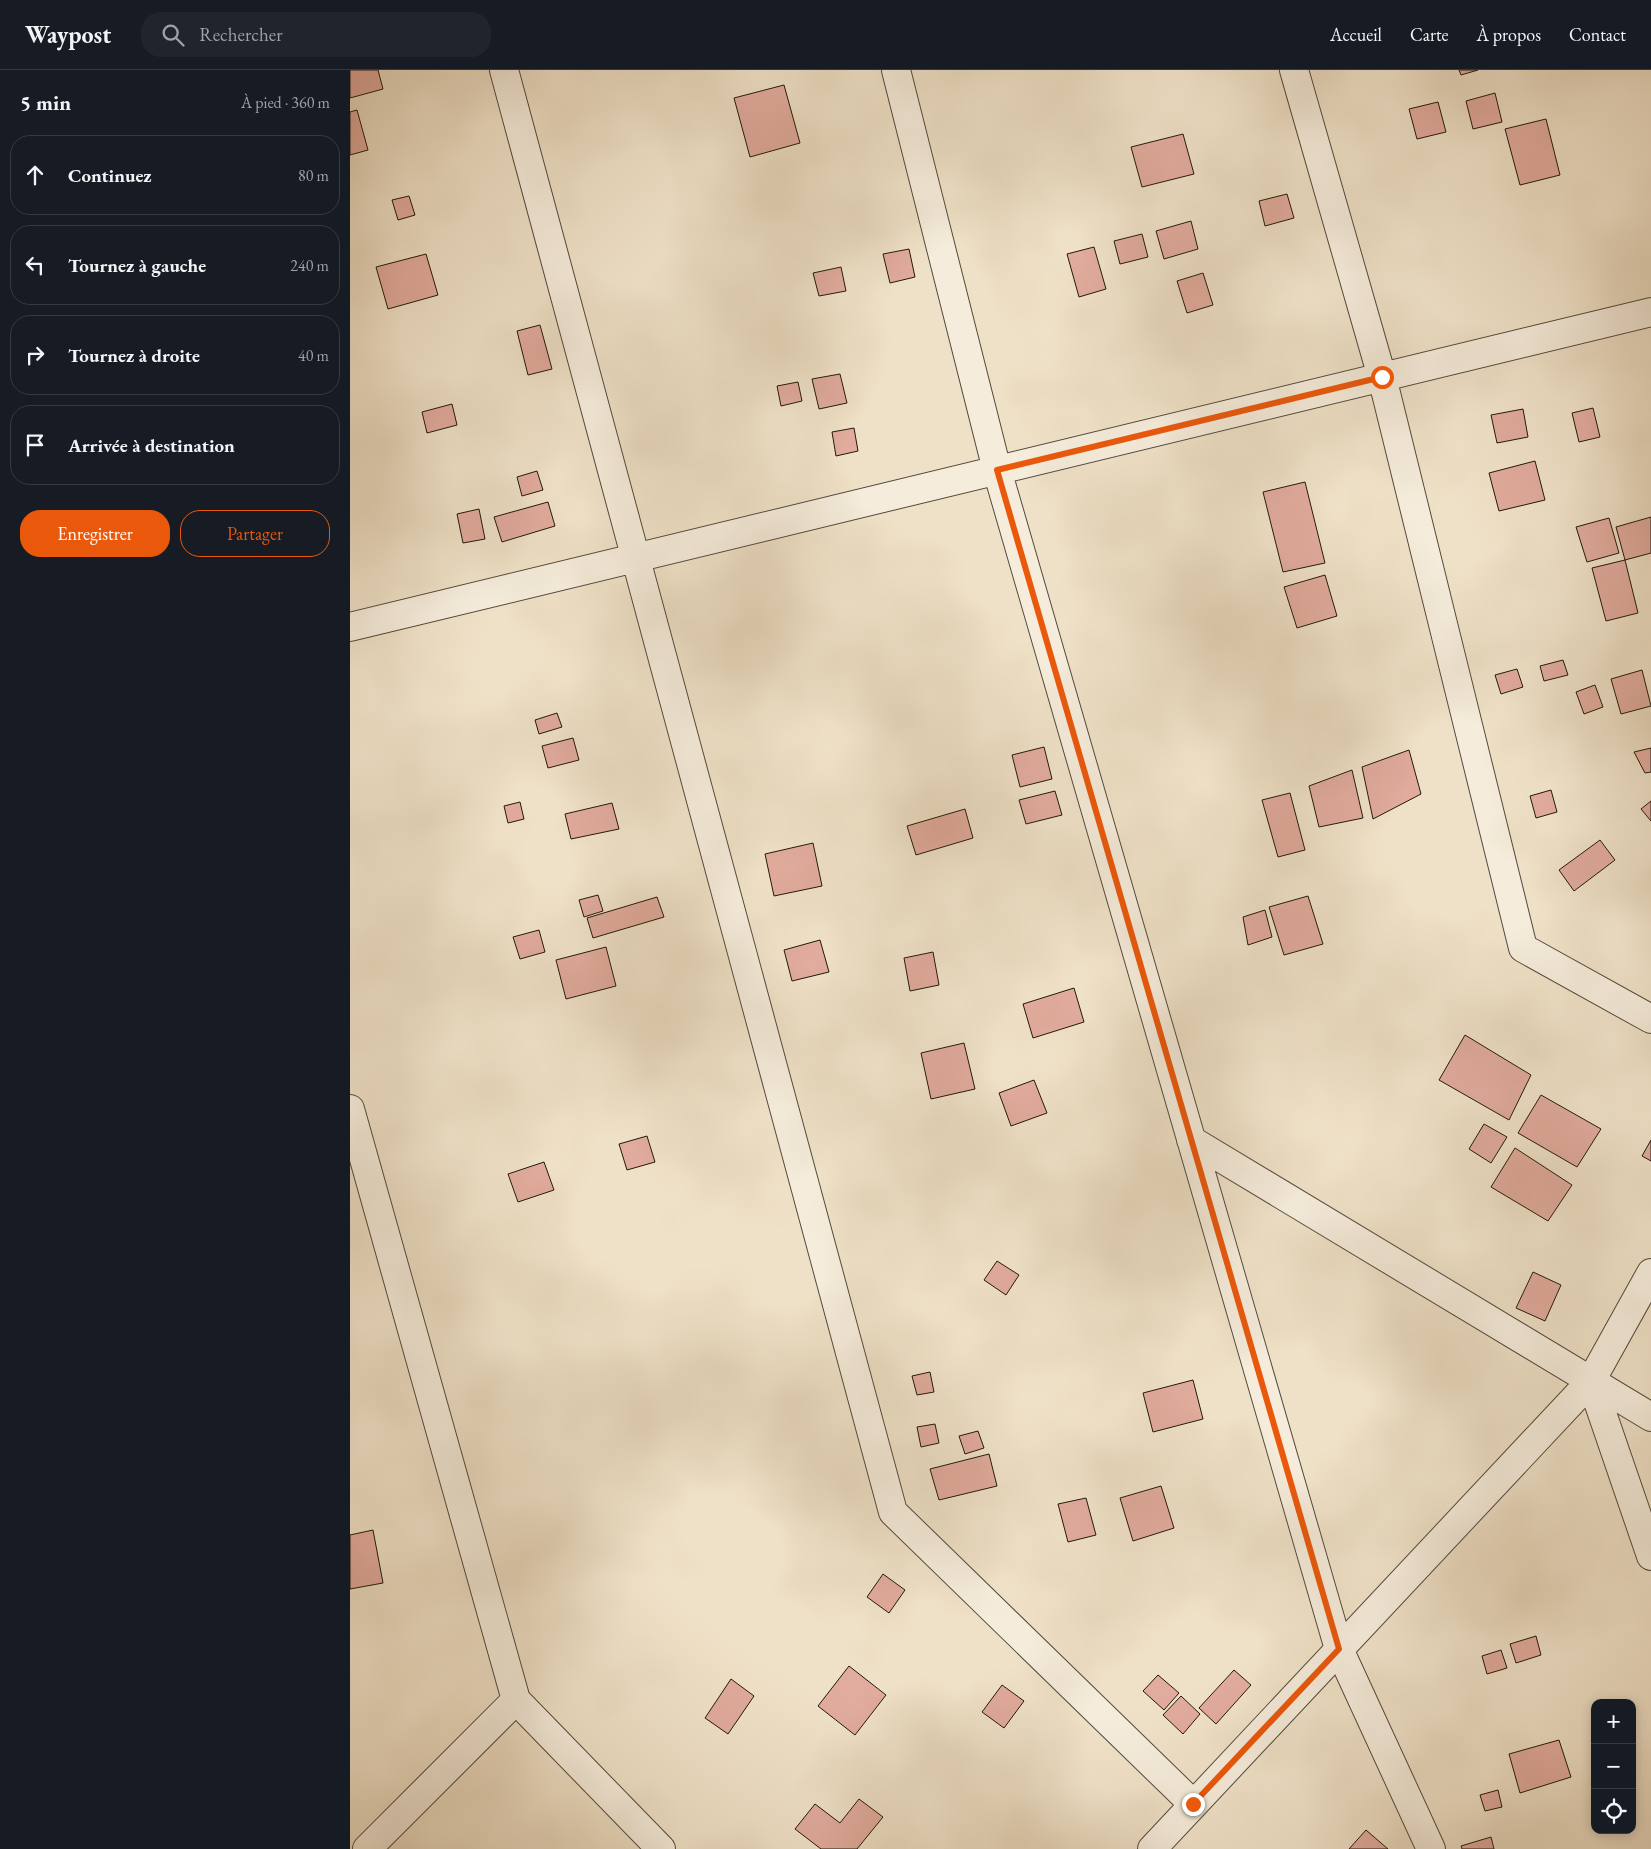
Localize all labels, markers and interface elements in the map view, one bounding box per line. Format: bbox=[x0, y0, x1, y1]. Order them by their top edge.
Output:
search box bbox=[141, 12, 491, 57]
text: Waypost bbox=[25, 19, 111, 50]
icon: search bbox=[159, 21, 187, 49]
text: Rechercher bbox=[199, 22, 283, 47]
text: Accueil bbox=[1330, 23, 1382, 46]
text: Carte bbox=[1410, 23, 1449, 46]
text: À propos bbox=[1477, 23, 1541, 46]
text: Contact bbox=[1569, 23, 1626, 46]
text: 5 min bbox=[20, 89, 71, 116]
text: À pied · 360 m bbox=[241, 92, 330, 113]
icon: ahead bbox=[21, 161, 49, 189]
text: Continuez bbox=[68, 163, 152, 188]
text: 80 m bbox=[298, 165, 329, 186]
icon: left bbox=[21, 251, 49, 279]
text: Tournez à gauche bbox=[68, 253, 206, 278]
text: 240 m bbox=[290, 255, 329, 276]
icon: right bbox=[21, 341, 49, 369]
text: Tournez à droite bbox=[68, 343, 200, 368]
text: 40 m bbox=[298, 345, 329, 366]
route start bbox=[1371, 366, 1394, 389]
icon: arrive bbox=[21, 431, 49, 459]
text: Arrivée à destination bbox=[68, 433, 235, 458]
button: Enregistrer bbox=[20, 510, 170, 557]
button: Partager bbox=[180, 510, 330, 557]
map controls bbox=[1591, 1699, 1636, 1834]
button: + bbox=[1591, 1699, 1636, 1744]
button: − bbox=[1591, 1744, 1636, 1789]
button: locate bbox=[1591, 1789, 1636, 1834]
route end bbox=[1182, 1793, 1205, 1816]

